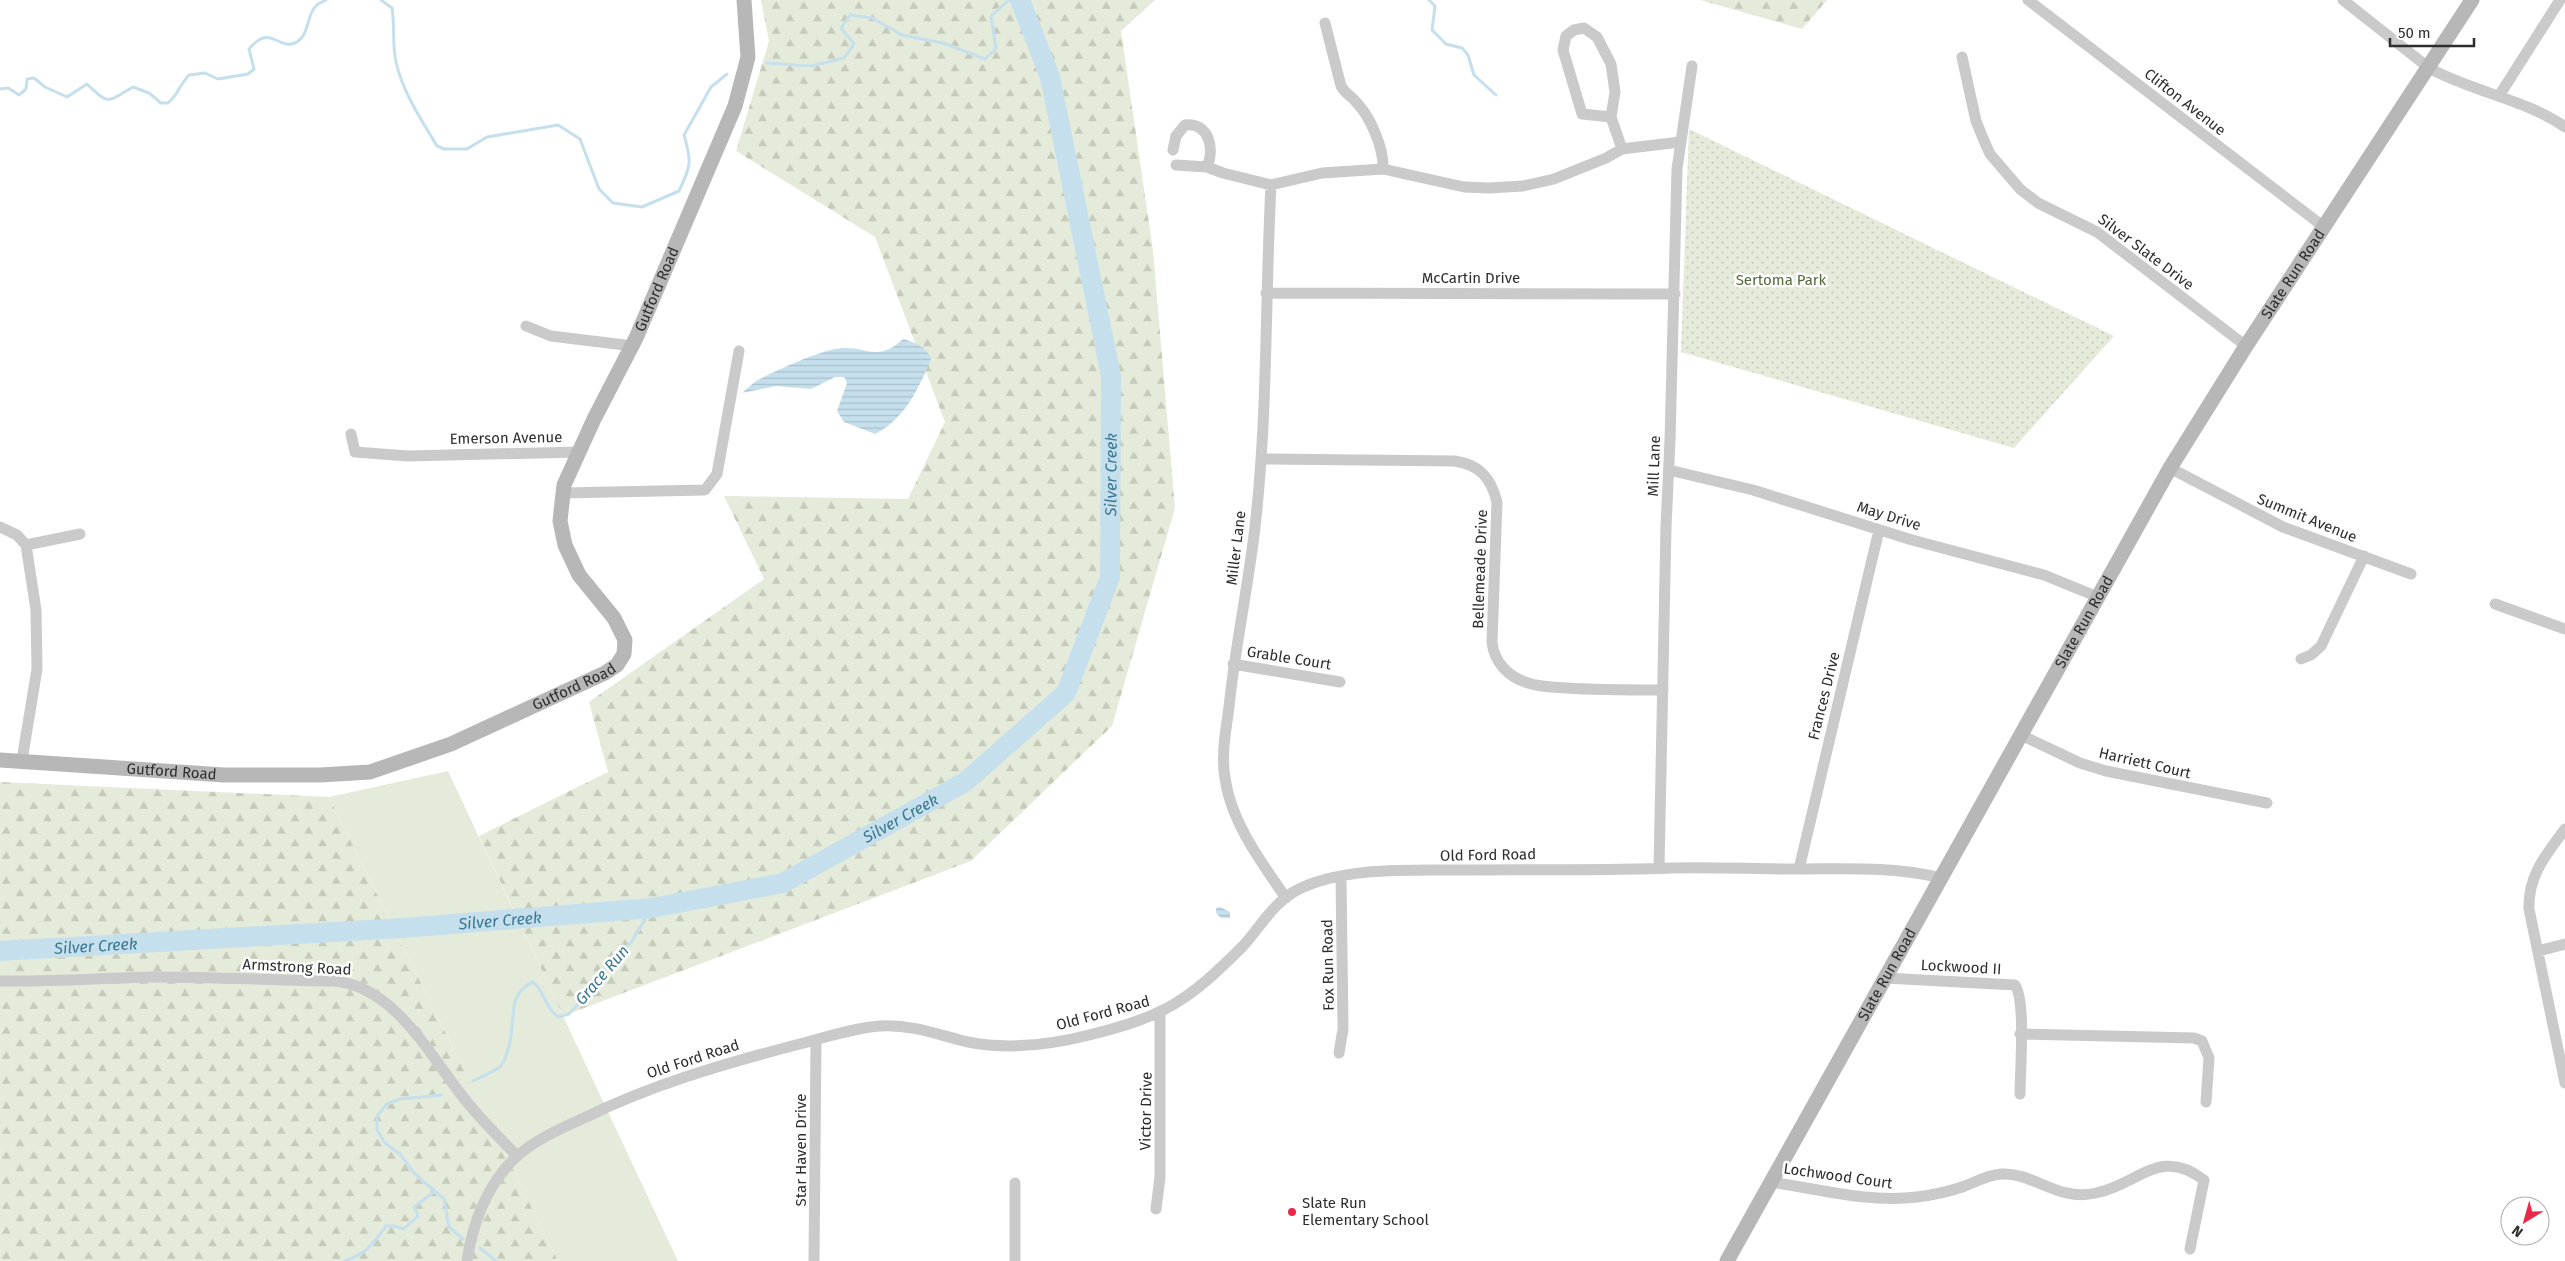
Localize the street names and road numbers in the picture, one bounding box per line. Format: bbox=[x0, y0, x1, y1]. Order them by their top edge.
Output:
street label: Clifton Avenue bbox=[2141, 65, 2229, 139]
street label: Silver Slate Drive bbox=[2095, 210, 2197, 294]
street label: Slate Run Road bbox=[2257, 226, 2329, 322]
street label: Gutford Road bbox=[631, 244, 683, 334]
street label: McCartin Drive bbox=[1422, 269, 1520, 287]
street label: Emerson Avenue bbox=[449, 428, 563, 448]
street label: Mill Lane bbox=[1644, 435, 1664, 497]
street label: Summit Avenue bbox=[2254, 490, 2360, 546]
street label: May Drive bbox=[1855, 498, 1923, 534]
street label: Bellemeade Drive bbox=[1469, 509, 1491, 629]
street label: Miller Lane bbox=[1222, 510, 1250, 586]
street label: Slate Run Road bbox=[2051, 572, 2117, 671]
street label: Grable Court bbox=[1246, 642, 1333, 674]
street label: Frances Drive bbox=[1804, 650, 1844, 742]
street label: Gutford Road bbox=[529, 659, 619, 714]
street label: Harriett Court bbox=[2097, 744, 2193, 782]
street label: Gutford Road bbox=[126, 759, 217, 783]
street label: Old Ford Road bbox=[1440, 845, 1536, 865]
street label: Fox Run Road bbox=[1318, 919, 1338, 1011]
street label: Slate Run Road bbox=[1854, 925, 1920, 1024]
street label: Armstrong Road bbox=[242, 955, 352, 979]
street label: Lockwood II bbox=[1920, 956, 2002, 978]
street label: Old Ford Road bbox=[1054, 992, 1152, 1034]
street label: Old Ford Road bbox=[645, 1036, 741, 1082]
street label: Victor Drive bbox=[1136, 1072, 1156, 1150]
street label: Star Haven Drive bbox=[792, 1094, 810, 1206]
street label: Lochwood Court bbox=[1782, 1159, 1894, 1193]

